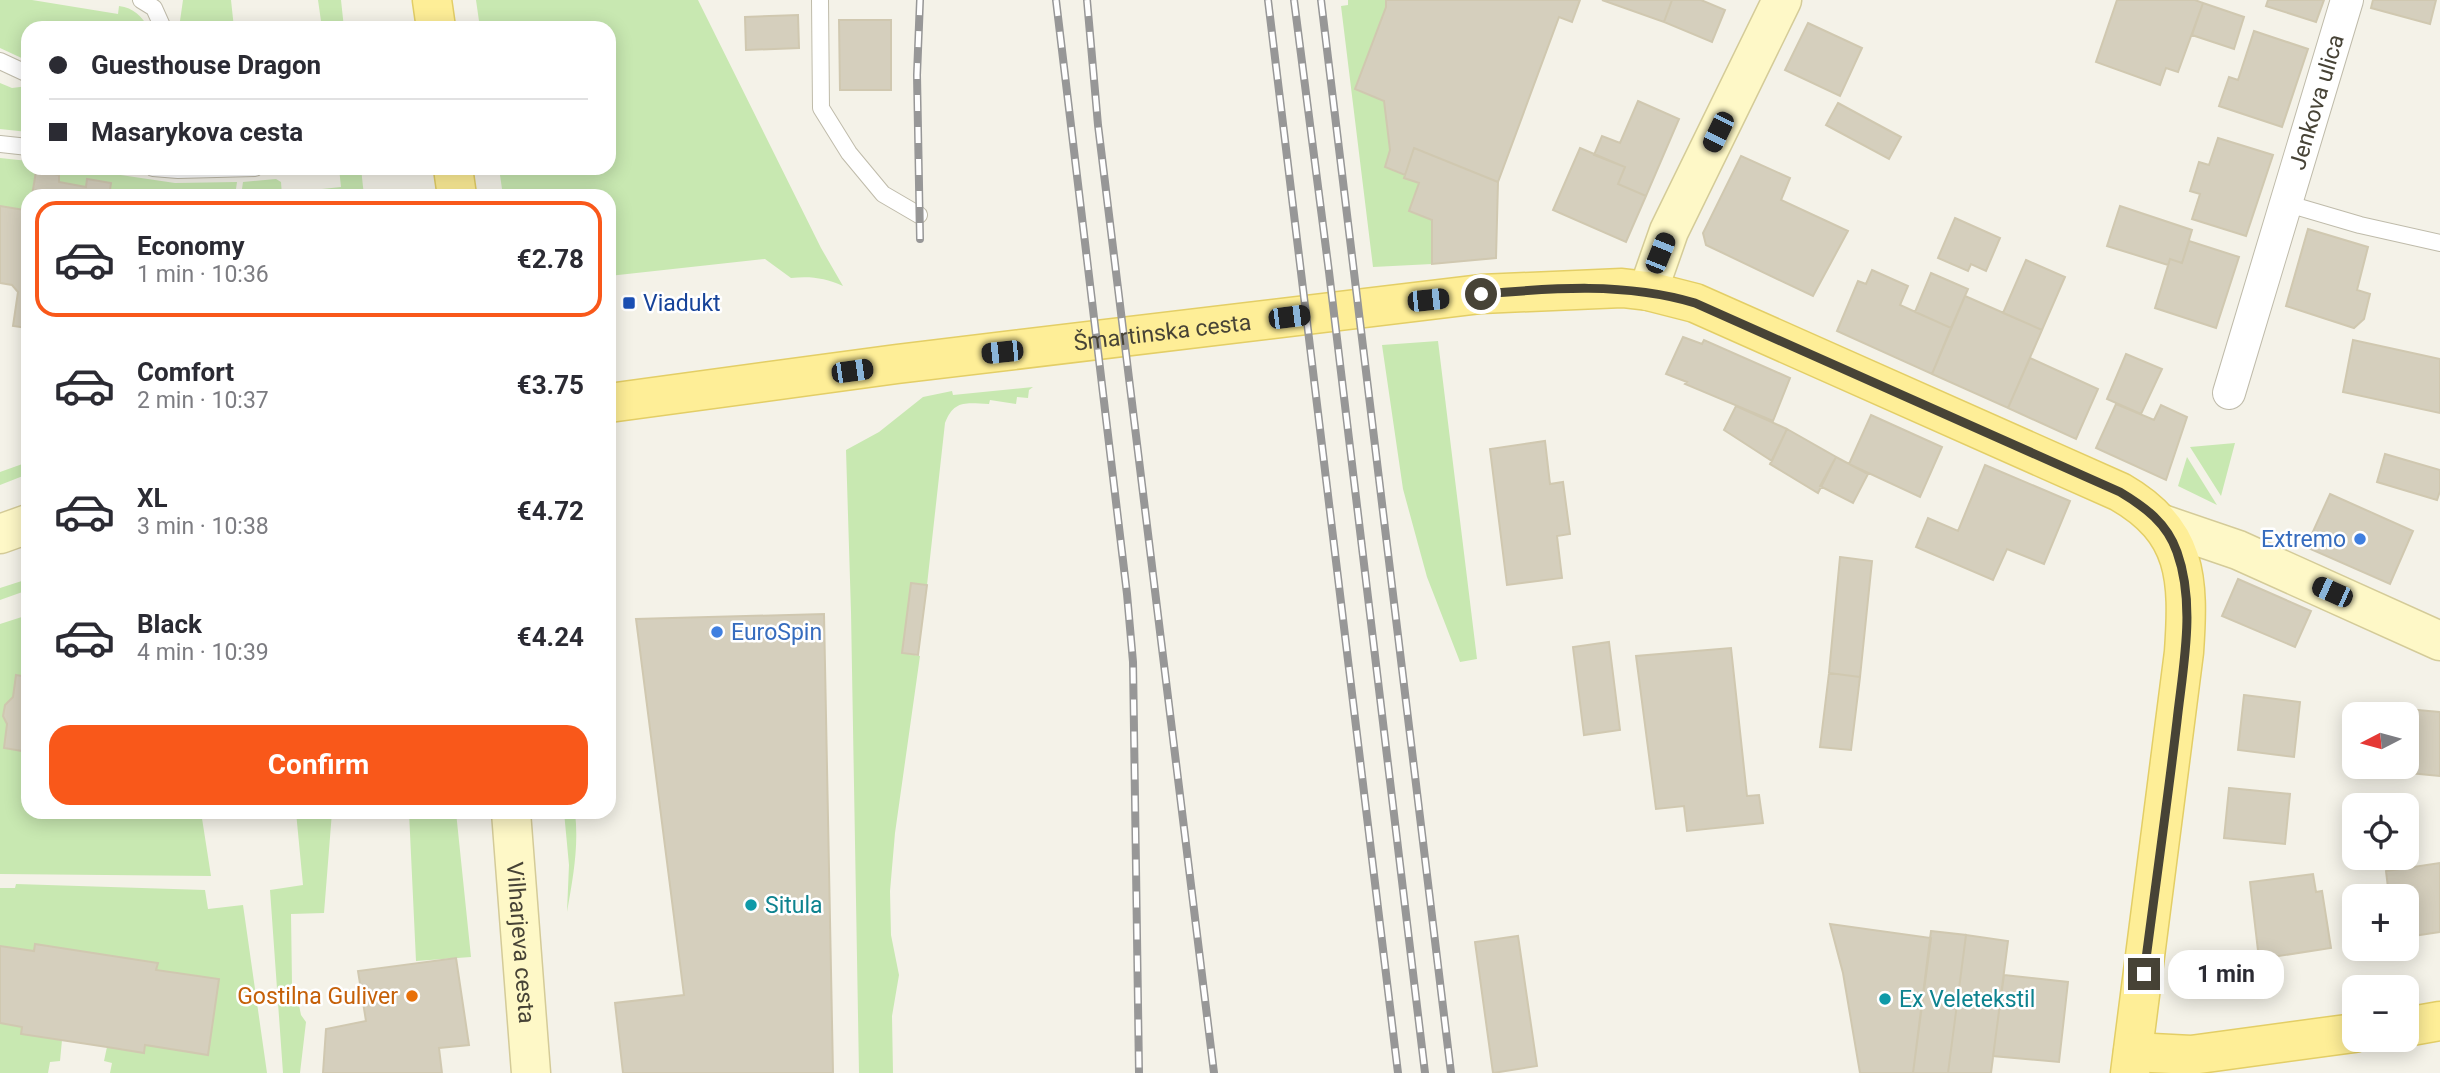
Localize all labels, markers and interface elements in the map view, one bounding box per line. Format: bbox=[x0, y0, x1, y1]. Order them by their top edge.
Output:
street label: Jenkova ulica bbox=[2284, 31, 2350, 173]
text: Guesthouse Dragon bbox=[91, 50, 321, 80]
car bbox=[1700, 109, 1737, 155]
text: Masarykova cesta bbox=[91, 117, 303, 147]
icon: car bbox=[53, 228, 116, 291]
car bbox=[1643, 230, 1678, 276]
text: Economy bbox=[137, 231, 244, 261]
text: €2.78 bbox=[517, 244, 584, 274]
text: 1 min · 10:36 bbox=[137, 261, 269, 288]
route start bbox=[1465, 278, 1497, 310]
car bbox=[1407, 287, 1450, 313]
place label: Viadukt bbox=[643, 290, 721, 317]
marker: Viadukt bbox=[621, 295, 637, 311]
car bbox=[1267, 304, 1312, 330]
street label: Šmartinska cesta bbox=[1072, 309, 1253, 357]
car bbox=[981, 339, 1024, 365]
icon: car bbox=[53, 354, 116, 417]
text: Comfort bbox=[137, 357, 234, 387]
car bbox=[830, 358, 875, 384]
text: €3.75 bbox=[517, 370, 584, 400]
text: 2 min · 10:37 bbox=[137, 387, 269, 414]
icon: car bbox=[53, 480, 116, 543]
text: XL bbox=[137, 483, 168, 513]
text: €4.72 bbox=[517, 496, 584, 526]
text: 3 min · 10:38 bbox=[137, 513, 269, 540]
place label: Extremo bbox=[2261, 526, 2346, 553]
marker: Extremo bbox=[2352, 531, 2368, 547]
car bbox=[2309, 574, 2356, 610]
icon: car bbox=[53, 606, 116, 669]
text: Black bbox=[137, 609, 202, 639]
place label: EuroSpin bbox=[731, 619, 822, 646]
text: €4.24 bbox=[517, 622, 584, 652]
marker: EuroSpin bbox=[709, 624, 725, 640]
text: 4 min · 10:39 bbox=[137, 639, 269, 666]
north arrow bbox=[2342, 702, 2418, 779]
map controls bbox=[2342, 702, 2419, 1052]
button: Confirm bbox=[49, 725, 588, 805]
button: locate bbox=[2342, 793, 2419, 870]
street label: Vilharjeva cesta bbox=[501, 861, 540, 1024]
button: + bbox=[2342, 884, 2419, 961]
place label: Situla bbox=[765, 892, 823, 919]
marker: Situla bbox=[743, 897, 759, 913]
callout: 1 min bbox=[2168, 950, 2284, 998]
route end bbox=[2128, 958, 2160, 990]
text: 1 min bbox=[2197, 961, 2255, 988]
button: − bbox=[2342, 975, 2419, 1052]
place label: Gostilna Guliver bbox=[237, 983, 398, 1010]
place label: Ex Veletekstil bbox=[1899, 986, 2035, 1013]
marker: Gostilna Guliver bbox=[404, 988, 420, 1004]
marker: Ex Veletekstil bbox=[1877, 991, 1893, 1007]

